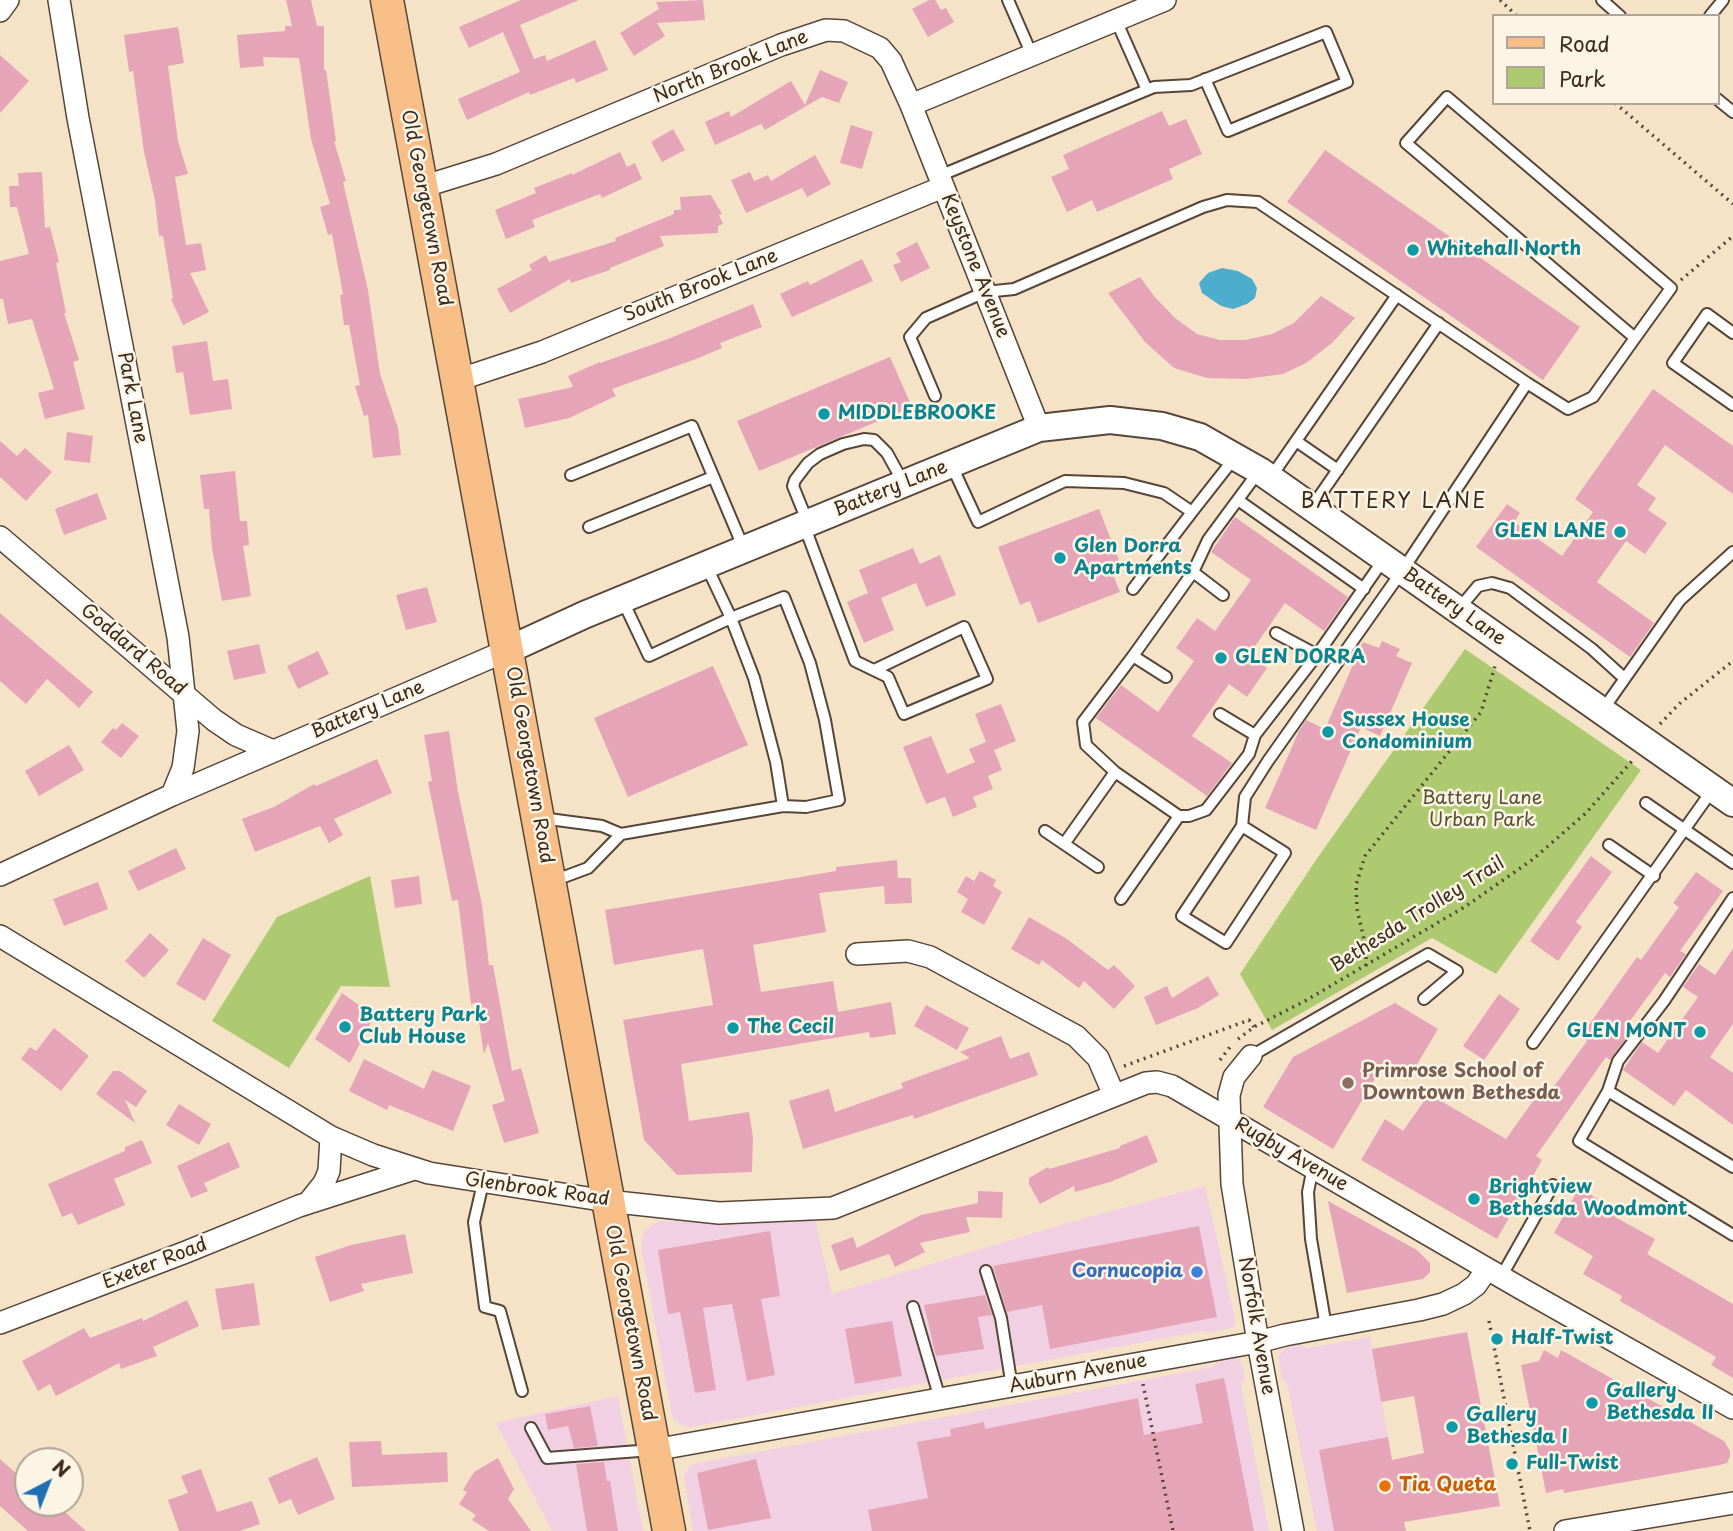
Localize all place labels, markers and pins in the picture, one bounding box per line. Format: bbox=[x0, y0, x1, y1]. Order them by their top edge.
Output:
place label: Whitehall North bbox=[1427, 239, 1581, 261]
marker: Whitehall North bbox=[1405, 242, 1421, 258]
place label: MIDDLEBROOKE bbox=[838, 403, 996, 425]
marker: MIDDLEBROOKE bbox=[816, 406, 832, 422]
place label: GLEN LANE bbox=[1495, 521, 1606, 543]
marker: GLEN LANE bbox=[1612, 524, 1628, 540]
place label: Glen Dorra Apartments bbox=[1074, 536, 1192, 580]
marker: Glen Dorra Apartments bbox=[1052, 550, 1068, 566]
place label: GLEN DORRA bbox=[1235, 647, 1365, 669]
marker: GLEN DORRA bbox=[1213, 650, 1229, 666]
place label: Sussex House Condominium bbox=[1342, 710, 1472, 754]
marker: Sussex House Condominium bbox=[1320, 724, 1336, 740]
place label: Battery Park Club House bbox=[359, 1005, 487, 1049]
place label: The Cecil bbox=[747, 1017, 834, 1039]
marker: Battery Park Club House bbox=[337, 1019, 353, 1035]
marker: The Cecil bbox=[725, 1020, 741, 1036]
place label: GLEN MONT bbox=[1567, 1021, 1686, 1043]
marker: GLEN MONT bbox=[1692, 1024, 1708, 1040]
place label: Primrose School of Downtown Bethesda bbox=[1362, 1061, 1561, 1105]
marker: Primrose School of Downtown Bethesda bbox=[1340, 1075, 1356, 1091]
place label: Brightview Bethesda Woodmont bbox=[1488, 1177, 1687, 1221]
marker: Brightview Bethesda Woodmont bbox=[1466, 1191, 1482, 1207]
place label: Cornucopia bbox=[1072, 1261, 1183, 1283]
marker: Cornucopia bbox=[1189, 1264, 1205, 1280]
place label: Half-Twist bbox=[1511, 1328, 1613, 1350]
marker: Half-Twist bbox=[1489, 1331, 1505, 1347]
place label: Gallery Bethesda II bbox=[1606, 1381, 1714, 1425]
marker: Gallery Bethesda II bbox=[1584, 1395, 1600, 1411]
place label: Gallery Bethesda I bbox=[1466, 1405, 1568, 1449]
marker: Gallery Bethesda I bbox=[1444, 1419, 1460, 1435]
place label: Full-Twist bbox=[1526, 1453, 1619, 1475]
marker: Full-Twist bbox=[1504, 1456, 1520, 1472]
place label: Tia Queta bbox=[1399, 1475, 1496, 1497]
marker: Tia Queta bbox=[1377, 1478, 1393, 1494]

